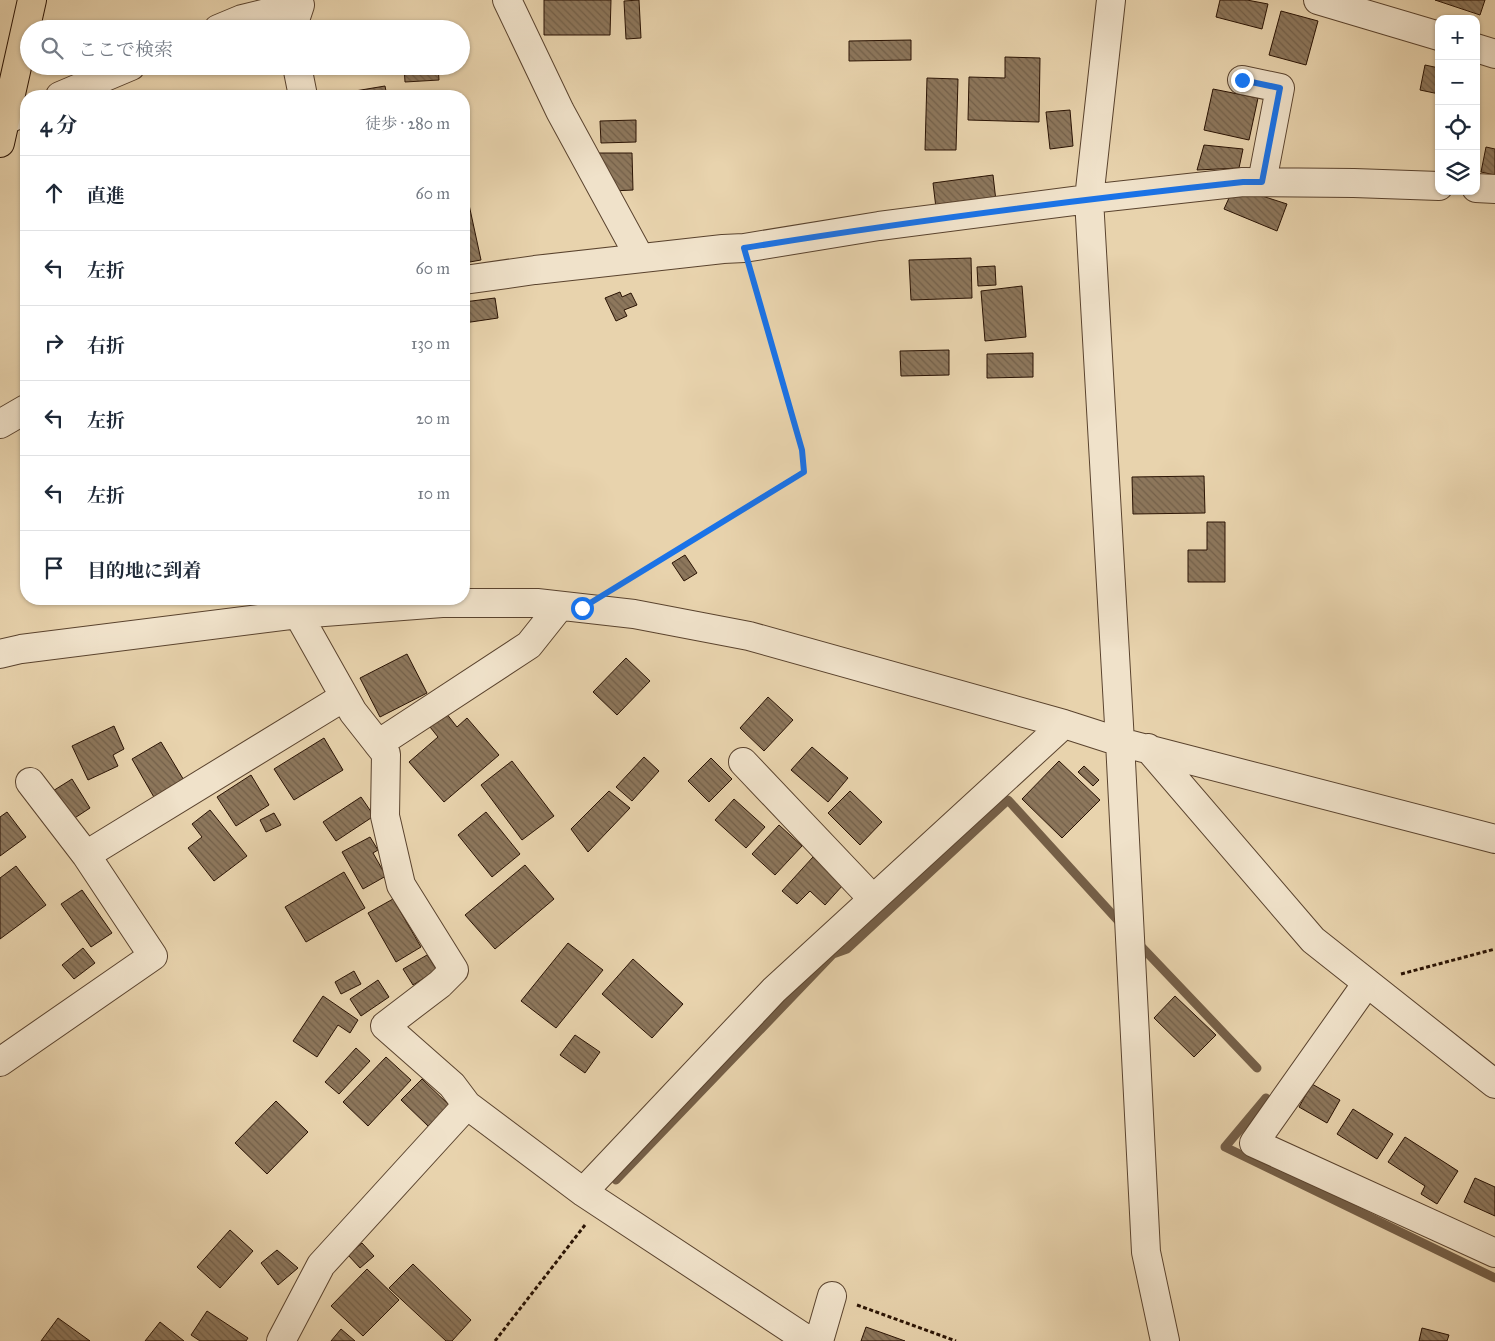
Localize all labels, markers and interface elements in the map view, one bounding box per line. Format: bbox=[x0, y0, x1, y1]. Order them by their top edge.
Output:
map controls bbox=[1435, 15, 1480, 195]
button: + bbox=[1435, 15, 1480, 60]
search box bbox=[20, 20, 470, 75]
icon: search bbox=[38, 34, 66, 62]
text: ここで検索 bbox=[78, 38, 173, 61]
button: − bbox=[1435, 60, 1480, 105]
route end bbox=[1231, 69, 1254, 92]
button: locate bbox=[1435, 105, 1480, 150]
text: 4 分 bbox=[40, 112, 77, 138]
text: 徒歩 · 280 m bbox=[365, 114, 450, 133]
button: layers bbox=[1435, 150, 1480, 195]
icon: ahead bbox=[40, 179, 68, 207]
text: 直進 bbox=[87, 184, 125, 207]
text: 60 m bbox=[416, 184, 450, 203]
icon: left bbox=[40, 254, 68, 282]
text: 左折 bbox=[87, 259, 125, 282]
text: 60 m bbox=[416, 259, 450, 278]
icon: right bbox=[40, 329, 68, 357]
text: 右折 bbox=[87, 334, 125, 357]
text: 130 m bbox=[411, 334, 450, 353]
icon: left bbox=[40, 404, 68, 432]
text: 左折 bbox=[87, 409, 125, 432]
text: 20 m bbox=[416, 409, 450, 428]
icon: left bbox=[40, 479, 68, 507]
text: 左折 bbox=[87, 484, 125, 507]
text: 10 m bbox=[418, 484, 450, 503]
icon: arrive bbox=[40, 554, 68, 582]
text: 目的地に到着 bbox=[87, 559, 201, 582]
route start bbox=[571, 597, 594, 620]

